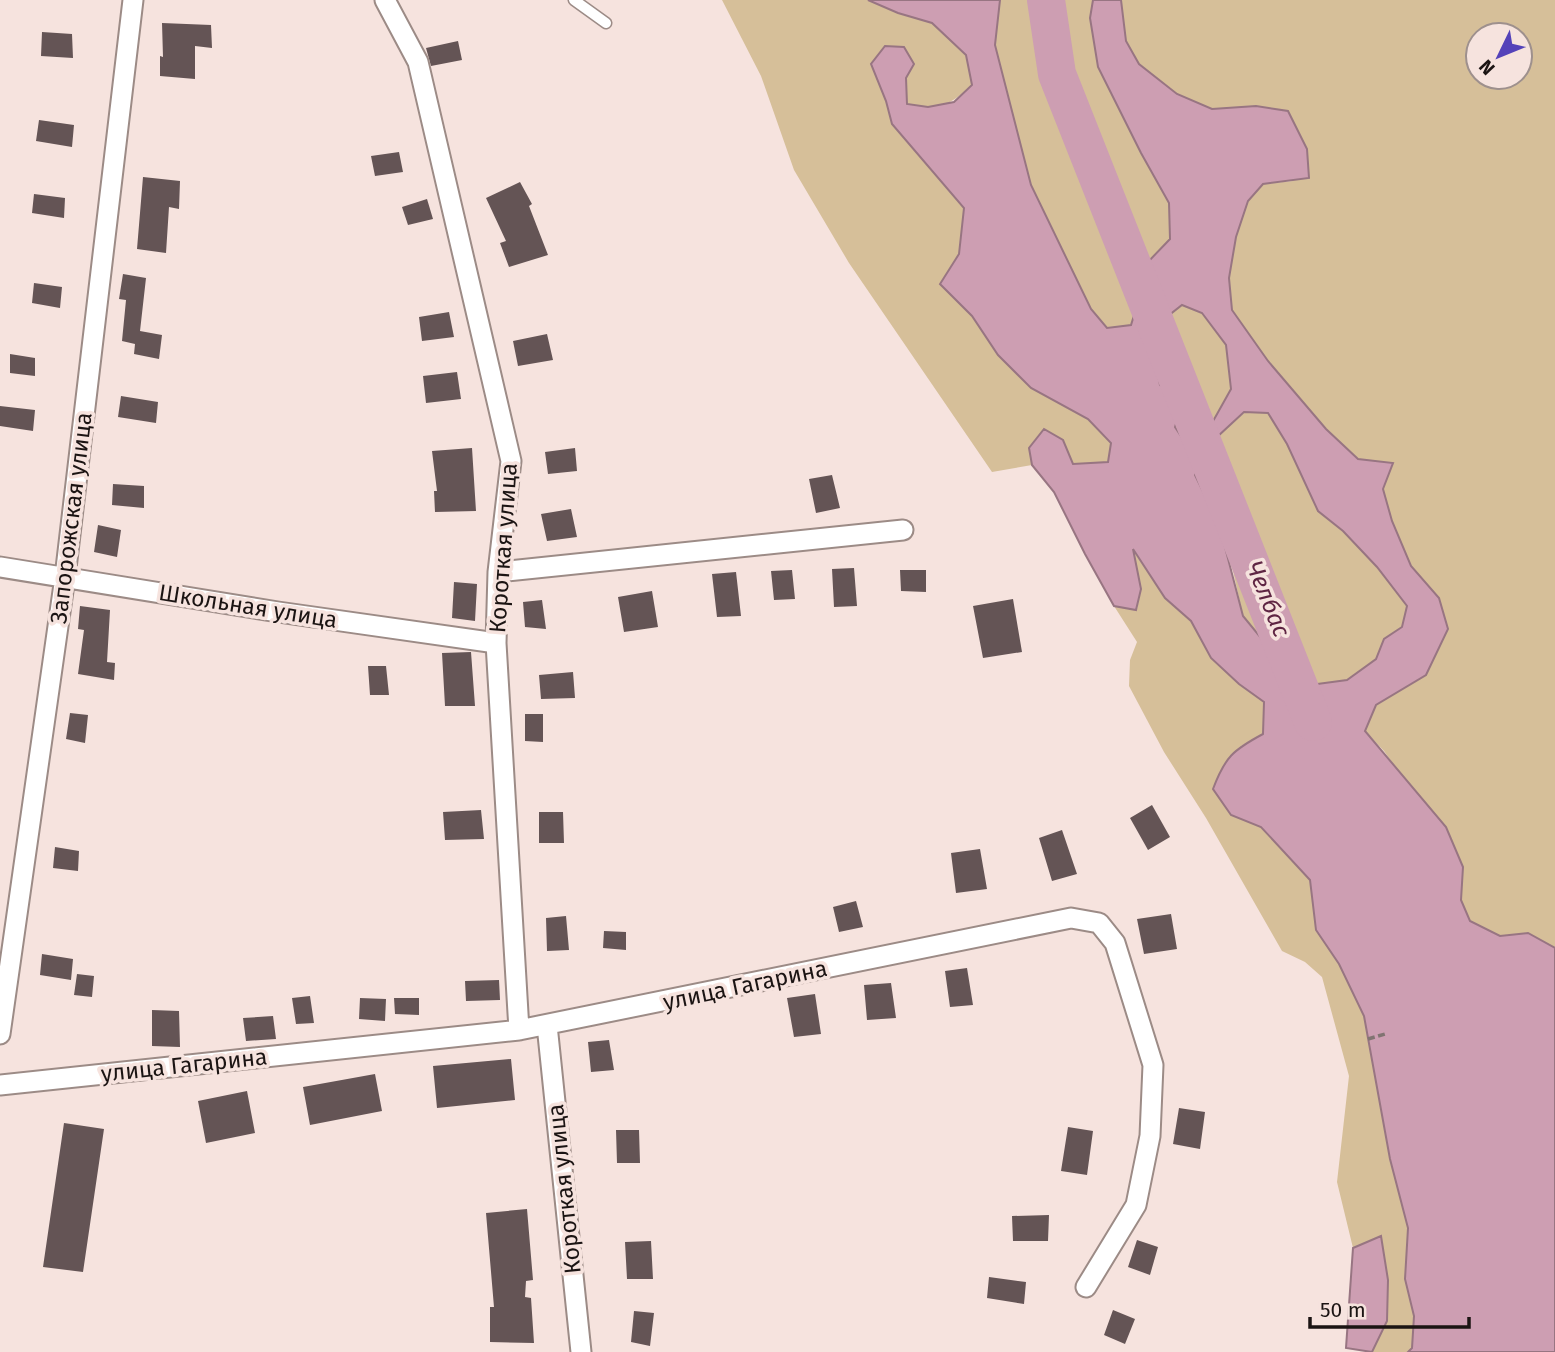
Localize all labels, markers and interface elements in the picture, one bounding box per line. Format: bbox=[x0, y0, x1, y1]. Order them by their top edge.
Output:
north arrow bbox=[1464, 21, 1534, 91]
text: N bbox=[1474, 55, 1500, 80]
street label: Запорожская улица bbox=[44, 411, 98, 625]
street label: Короткая улица bbox=[483, 462, 523, 634]
water label: Челбас bbox=[1240, 557, 1296, 642]
street label: Школьная улица bbox=[157, 578, 339, 634]
street label: улица Гагарина bbox=[660, 954, 830, 1016]
street label: улица Гагарина bbox=[99, 1042, 269, 1088]
street label: Короткая улица bbox=[541, 1103, 587, 1275]
scale bar bbox=[1310, 1286, 1469, 1330]
text: 50 m bbox=[1320, 1297, 1366, 1323]

